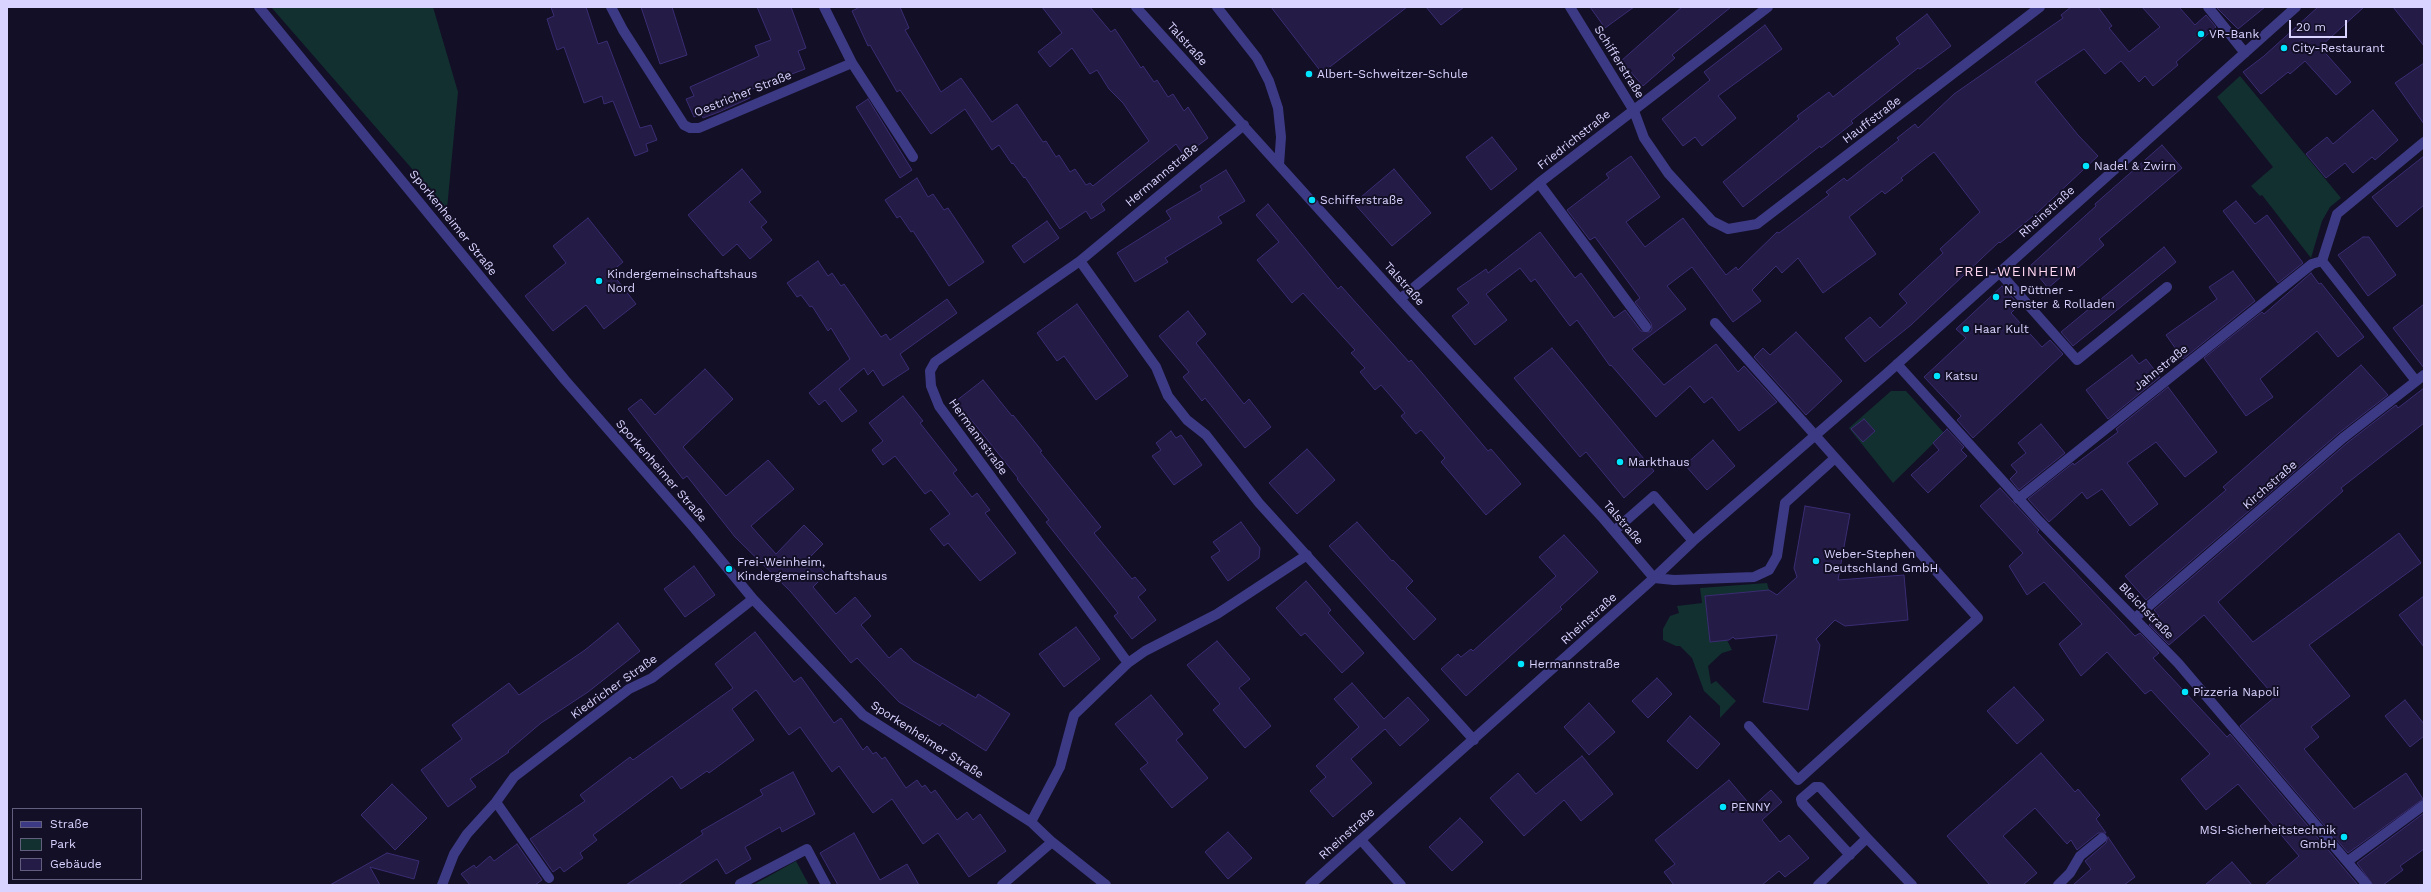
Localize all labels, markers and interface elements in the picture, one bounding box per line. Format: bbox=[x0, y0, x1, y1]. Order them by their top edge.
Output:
scale bar bbox=[2291, 12, 2349, 38]
street label: Talstraße bbox=[1164, 19, 1210, 69]
text: 20 m bbox=[2296, 20, 2326, 34]
street label: Schifferstraße bbox=[1591, 23, 1647, 101]
place label: VR-Bank bbox=[2209, 27, 2259, 41]
marker: VR-Bank bbox=[2196, 29, 2206, 39]
place label: City-Restaurant bbox=[2292, 41, 2385, 55]
marker: City-Restaurant bbox=[2279, 43, 2289, 53]
place label: Albert-Schweitzer-Schule bbox=[1317, 67, 1468, 81]
street label: Oestricher Straße bbox=[692, 68, 794, 120]
marker: Albert-Schweitzer-Schule bbox=[1304, 69, 1314, 79]
street label: Hauffstraße bbox=[1840, 93, 1904, 147]
street label: Friedrichstraße bbox=[1535, 107, 1613, 173]
street label: Hermannstraße bbox=[1123, 140, 1201, 210]
place label: Nadel & Zwirn bbox=[2094, 159, 2176, 173]
marker: Nadel & Zwirn bbox=[2081, 161, 2091, 171]
street label: Sporkenheimer Straße bbox=[406, 167, 500, 279]
street label: Rheinstraße bbox=[2016, 183, 2078, 241]
place label: Schifferstraße bbox=[1320, 193, 1403, 207]
marker: Schifferstraße bbox=[1307, 195, 1317, 205]
street label: Talstraße bbox=[1381, 259, 1427, 309]
district label: FREI-WEINHEIM bbox=[1955, 264, 2077, 280]
place label: Kindergemeinschaftshaus Nord bbox=[607, 267, 757, 295]
marker: Kindergemeinschaftshaus Nord bbox=[594, 276, 604, 286]
place label: N. Püttner - Fenster & Rolladen bbox=[2004, 283, 2115, 311]
marker: N. Püttner - Fenster & Rolladen bbox=[1991, 292, 2001, 302]
place label: Haar Kult bbox=[1974, 322, 2029, 336]
marker: Haar Kult bbox=[1961, 324, 1971, 334]
street label: Jahnstraße bbox=[2131, 342, 2191, 394]
place label: Katsu bbox=[1945, 369, 1978, 383]
marker: Katsu bbox=[1932, 371, 1942, 381]
street label: Hermannstraße bbox=[945, 396, 1011, 478]
street label: Sporkenheimer Straße bbox=[612, 417, 710, 525]
place label: Markthaus bbox=[1628, 455, 1690, 469]
marker: Markthaus bbox=[1615, 457, 1625, 467]
street label: Kirchstraße bbox=[2240, 458, 2300, 512]
street label: Talstraße bbox=[1600, 498, 1646, 548]
place label: Weber-Stephen Deutschland GmbH bbox=[1824, 547, 1938, 575]
place label: Frei-Weinheim, Kindergemeinschaftshaus bbox=[737, 555, 887, 583]
marker: Weber-Stephen Deutschland GmbH bbox=[1811, 556, 1821, 566]
marker: Frei-Weinheim, Kindergemeinschaftshaus bbox=[724, 564, 734, 574]
street label: Bleichstraße bbox=[2115, 580, 2177, 642]
street label: Rheinstraße bbox=[1558, 590, 1620, 648]
street label: Kiedricher Straße bbox=[568, 652, 660, 722]
place label: Hermannstraße bbox=[1529, 657, 1620, 671]
marker: Hermannstraße bbox=[1516, 659, 1526, 669]
place label: Pizzeria Napoli bbox=[2193, 685, 2279, 699]
marker: Pizzeria Napoli bbox=[2180, 687, 2190, 697]
street label: Sporkenheimer Straße bbox=[868, 698, 986, 782]
place label: PENNY bbox=[1731, 800, 1770, 814]
marker: PENNY bbox=[1718, 802, 1728, 812]
street label: Rheinstraße bbox=[1316, 805, 1378, 863]
legend bbox=[12, 808, 142, 880]
text: Straße bbox=[50, 817, 89, 831]
place label: MSI-Sicherheitstechnik GmbH bbox=[2199, 823, 2336, 851]
marker: MSI-Sicherheitstechnik GmbH bbox=[2339, 832, 2349, 842]
text: Park bbox=[50, 837, 76, 851]
text: Gebäude bbox=[50, 857, 102, 871]

